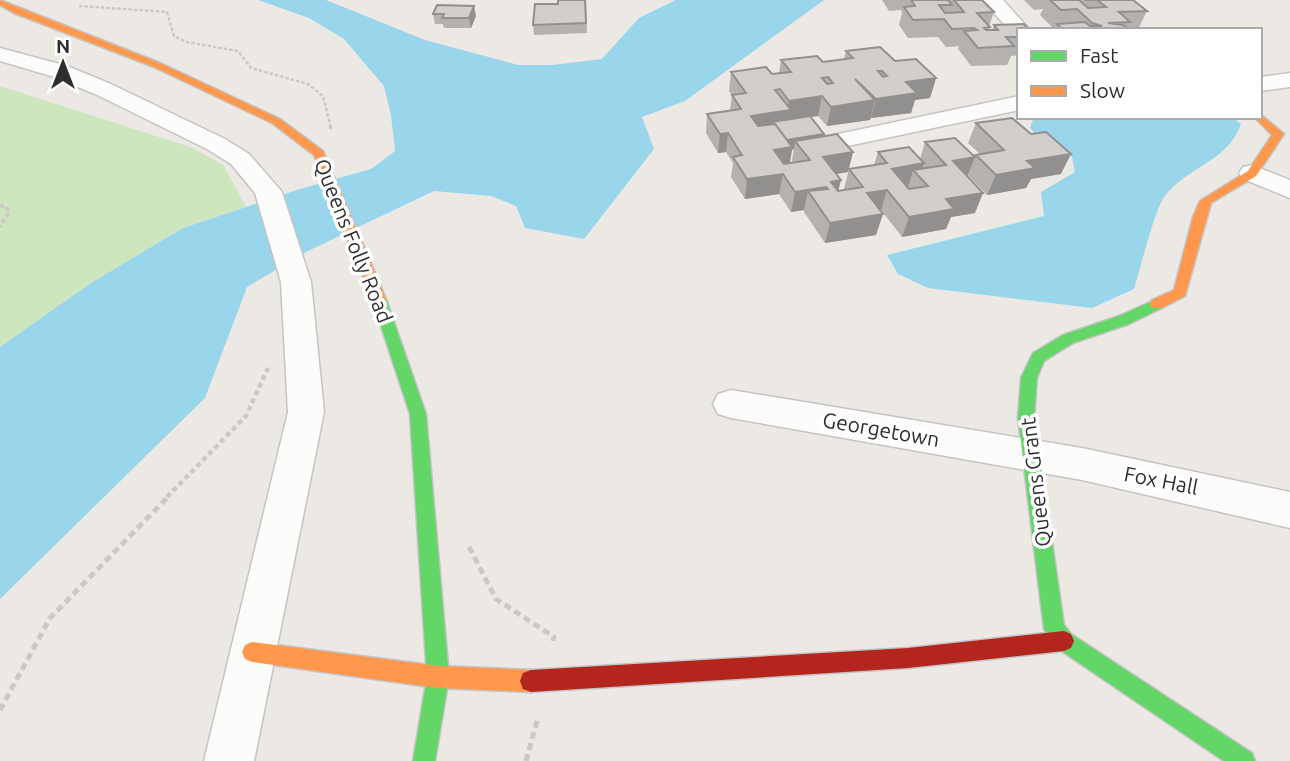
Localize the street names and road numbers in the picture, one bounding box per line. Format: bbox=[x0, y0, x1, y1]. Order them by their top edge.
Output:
street label: Queens Folly Road bbox=[310, 155, 398, 326]
street label: Georgetown bbox=[821, 407, 941, 451]
street label: Queens Grant bbox=[1015, 416, 1055, 548]
street label: Fox Hall bbox=[1122, 461, 1200, 499]

